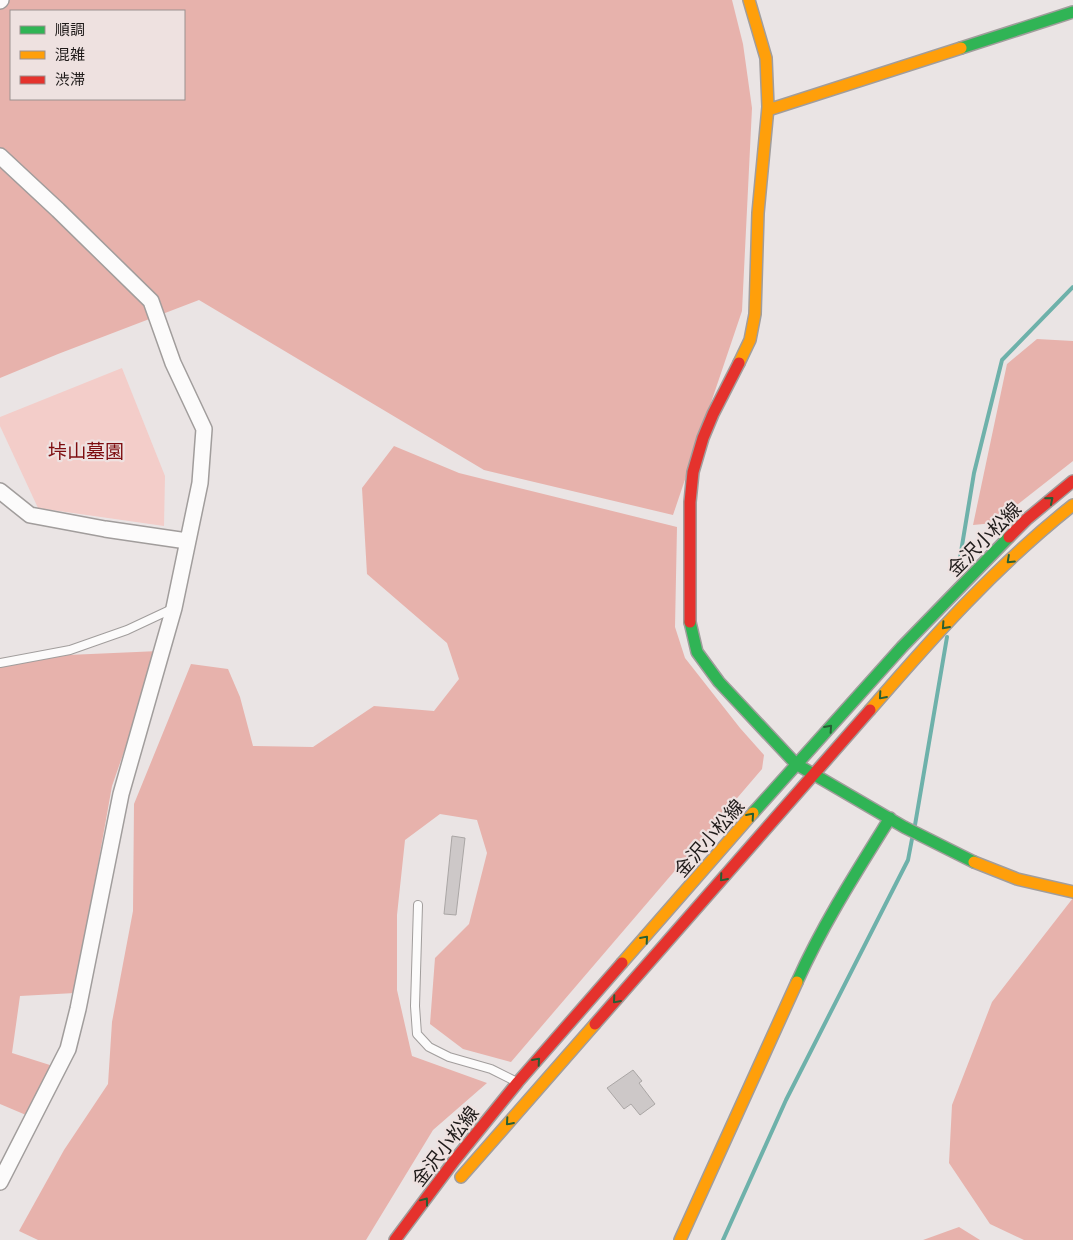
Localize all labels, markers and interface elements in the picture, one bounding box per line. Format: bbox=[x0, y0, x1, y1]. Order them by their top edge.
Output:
legend bbox=[10, 10, 185, 100]
text: 順調 bbox=[55, 21, 85, 39]
text: 混雑 bbox=[55, 46, 85, 64]
text: 渋滞 bbox=[55, 71, 85, 89]
park label: 垰山墓園 bbox=[48, 440, 124, 463]
street label: 金沢小松線 bbox=[943, 498, 1026, 581]
one-way arrow bbox=[1044, 498, 1053, 506]
one-way arrow bbox=[1006, 554, 1015, 563]
one-way arrow bbox=[942, 620, 951, 629]
one-way arrow bbox=[879, 690, 888, 699]
one-way arrow bbox=[823, 725, 832, 734]
street label: 金沢小松線 bbox=[670, 795, 749, 882]
one-way arrow bbox=[746, 813, 755, 822]
one-way arrow bbox=[720, 872, 729, 881]
one-way arrow bbox=[639, 935, 648, 944]
one-way arrow bbox=[613, 994, 622, 1003]
one-way arrow bbox=[531, 1057, 540, 1066]
street label: 金沢小松線 bbox=[407, 1102, 484, 1191]
one-way arrow bbox=[505, 1116, 514, 1125]
one-way arrow bbox=[419, 1198, 427, 1207]

